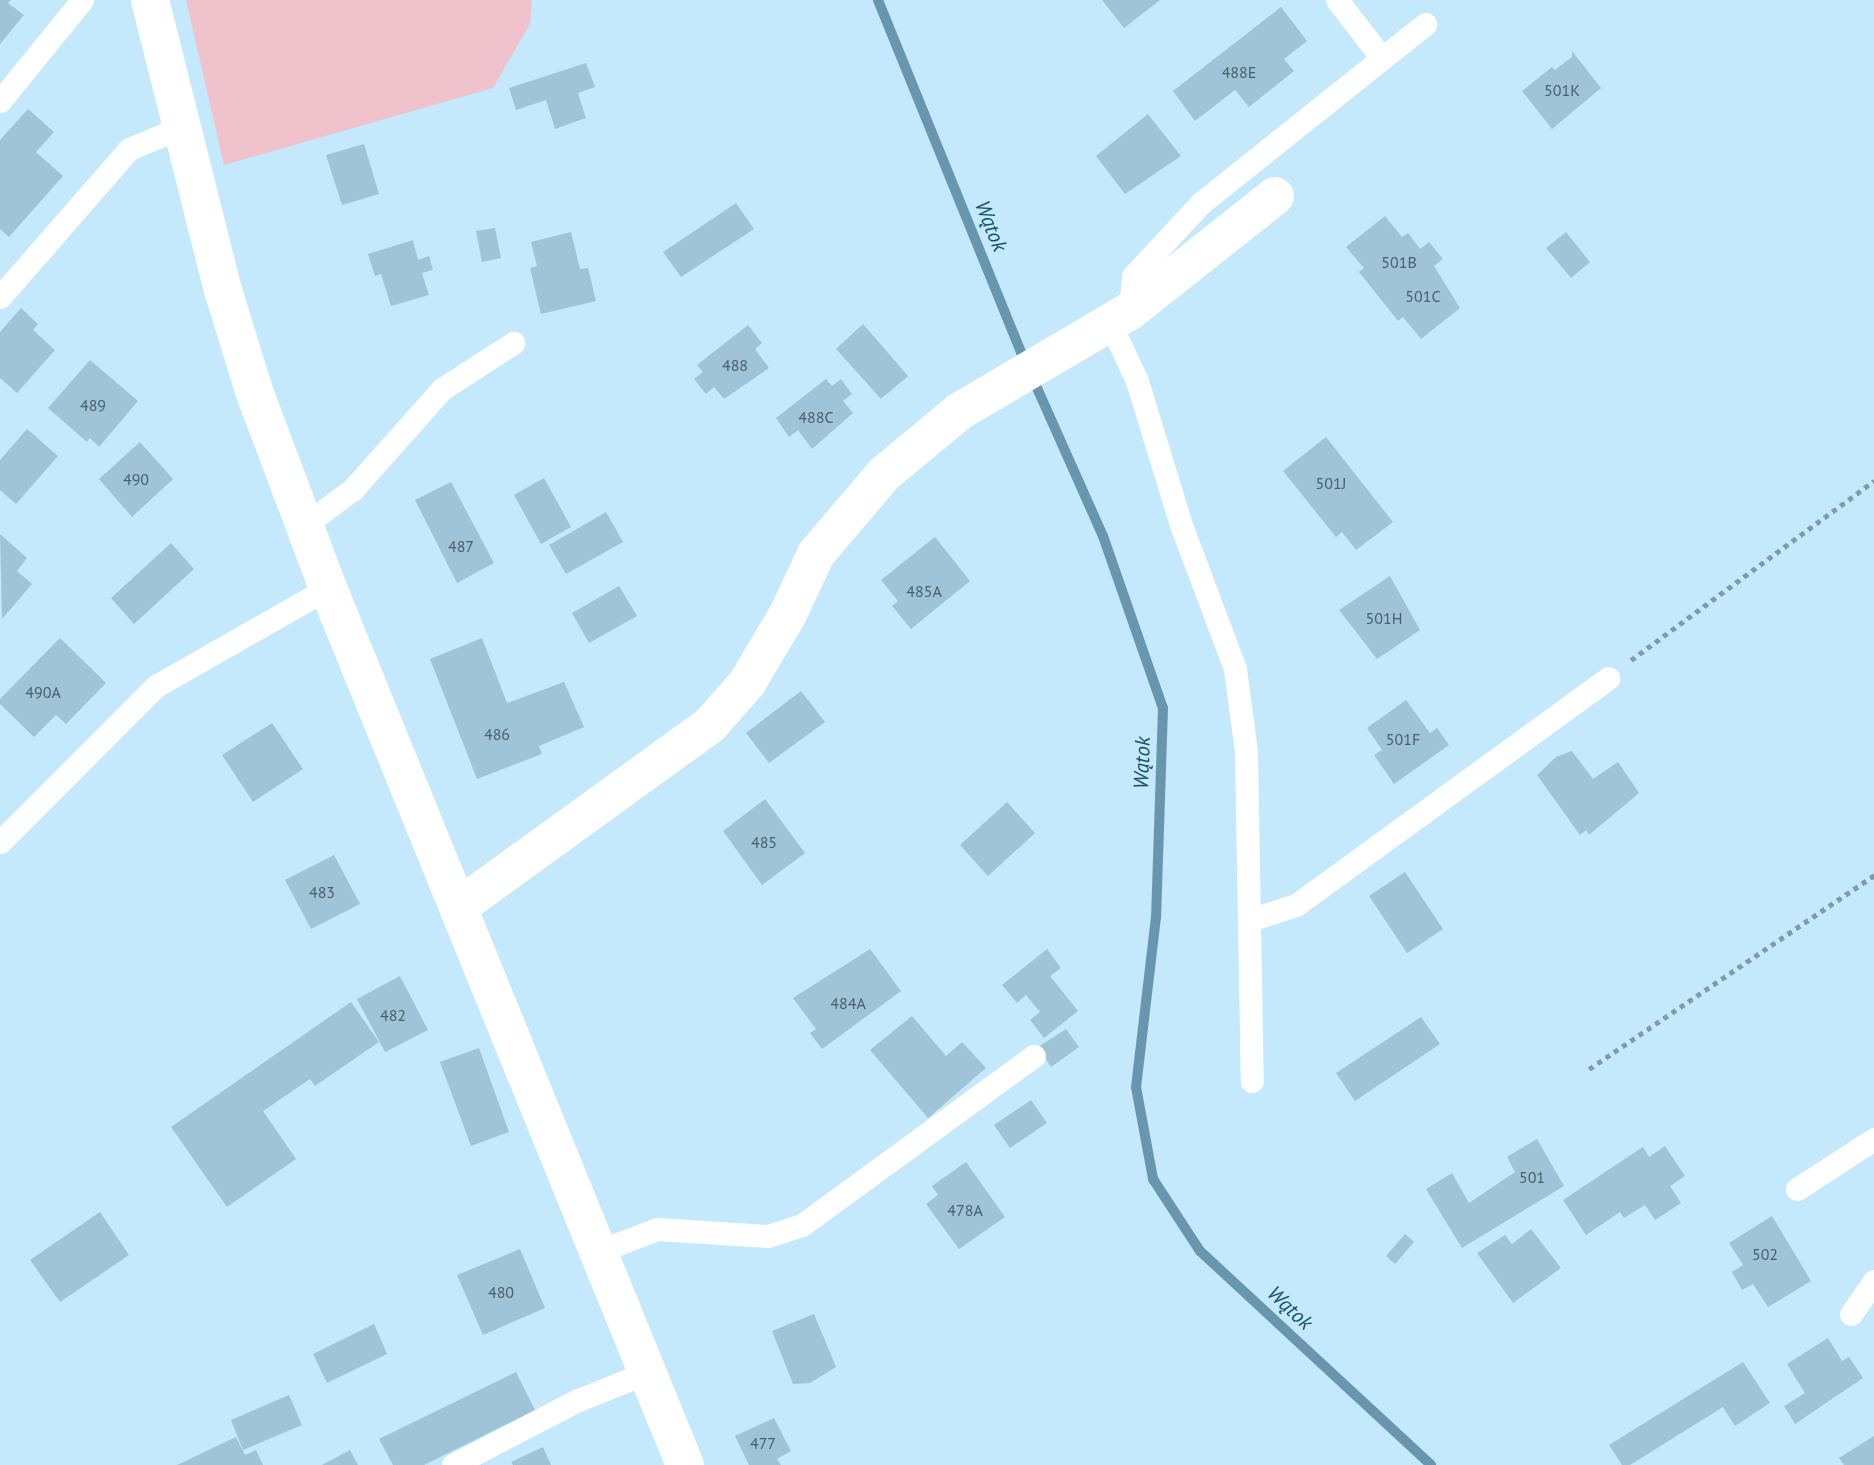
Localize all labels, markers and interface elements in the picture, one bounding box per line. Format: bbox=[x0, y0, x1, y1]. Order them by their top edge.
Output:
house number: 488E bbox=[1222, 62, 1256, 82]
house number: 501K bbox=[1544, 80, 1580, 100]
water label: Wątok bbox=[969, 197, 1013, 255]
house number: 501B bbox=[1381, 252, 1417, 272]
house number: 501C bbox=[1405, 286, 1441, 306]
house number: 488 bbox=[722, 355, 748, 375]
house number: 489 bbox=[80, 395, 106, 415]
house number: 488C bbox=[798, 407, 834, 427]
house number: 490 bbox=[123, 469, 149, 489]
house number: 501J bbox=[1316, 473, 1346, 493]
house number: 487 bbox=[448, 536, 474, 556]
house number: 485A bbox=[906, 581, 942, 601]
house number: 501H bbox=[1366, 608, 1402, 628]
house number: 490A bbox=[25, 682, 61, 702]
house number: 486 bbox=[484, 724, 510, 744]
house number: 501F bbox=[1386, 729, 1420, 749]
water label: Wątok bbox=[1128, 736, 1156, 790]
house number: 485 bbox=[751, 832, 777, 852]
house number: 483 bbox=[309, 882, 335, 902]
house number: 484A bbox=[830, 993, 866, 1013]
house number: 482 bbox=[380, 1005, 406, 1025]
house number: 501 bbox=[1519, 1167, 1545, 1187]
house number: 478A bbox=[947, 1200, 983, 1220]
house number: 502 bbox=[1752, 1244, 1778, 1264]
water label: Wątok bbox=[1262, 1281, 1318, 1335]
house number: 480 bbox=[488, 1282, 514, 1302]
house number: 477 bbox=[750, 1433, 776, 1453]

